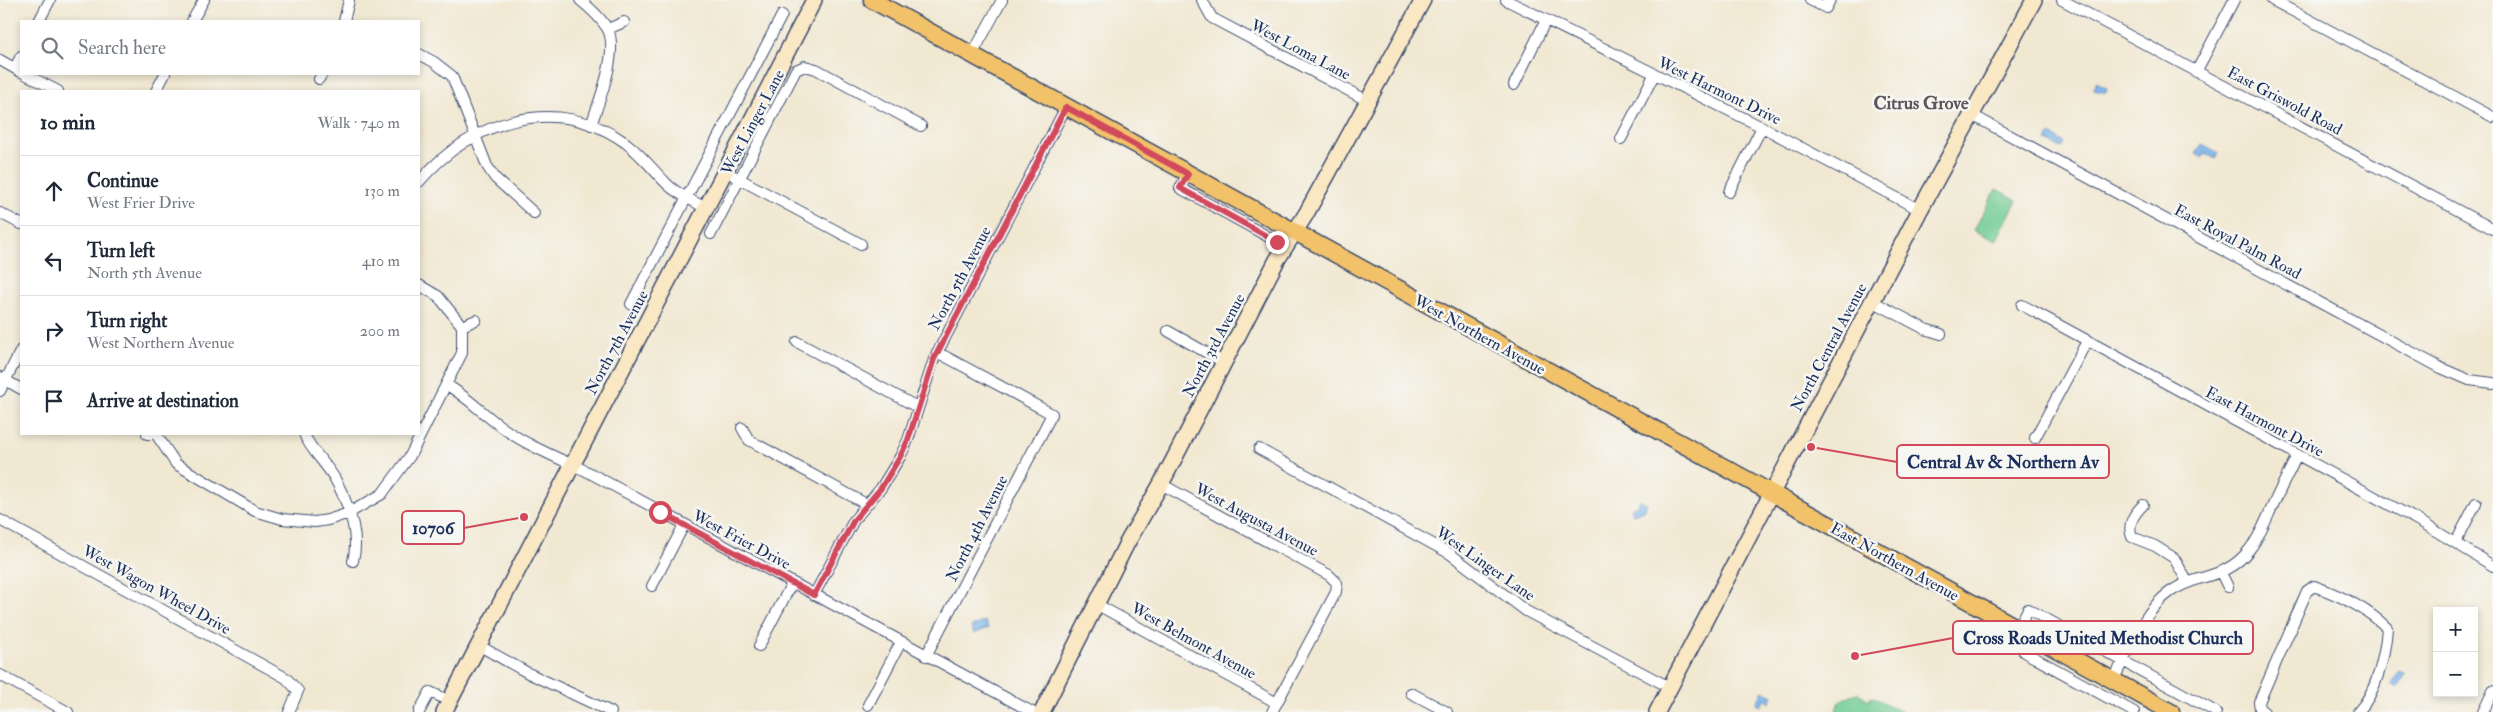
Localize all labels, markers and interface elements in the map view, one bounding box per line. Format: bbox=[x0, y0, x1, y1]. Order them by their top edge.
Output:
street label: West Loma Lane bbox=[1246, 15, 1354, 85]
search box bbox=[20, 20, 420, 75]
icon: search bbox=[38, 34, 66, 62]
text: Search here bbox=[78, 36, 166, 60]
street label: West Harmont Drive bbox=[1654, 52, 1785, 130]
street label: East Griswold Road bbox=[2224, 62, 2346, 140]
street label: West Linger Lane bbox=[716, 66, 789, 180]
district label: Citrus Grove bbox=[1874, 92, 1969, 115]
text: 10 min bbox=[40, 109, 95, 136]
text: Walk · 740 m bbox=[317, 113, 400, 133]
text: Continue bbox=[87, 169, 158, 193]
icon: ahead bbox=[40, 177, 68, 205]
text: 130 m bbox=[364, 181, 400, 201]
text: West Frier Drive bbox=[87, 193, 195, 213]
street label: East Royal Palm Road bbox=[2171, 200, 2305, 284]
street label: North 5th Avenue bbox=[924, 223, 996, 334]
route end bbox=[1266, 231, 1289, 254]
text: Turn left bbox=[87, 239, 155, 263]
icon: left bbox=[40, 247, 68, 275]
text: 410 m bbox=[362, 251, 400, 271]
text: North 5th Avenue bbox=[87, 263, 202, 283]
street label: North Central Avenue bbox=[1787, 280, 1871, 415]
street label: North 7th Avenue bbox=[581, 287, 653, 398]
street label: North 3rd Avenue bbox=[1178, 290, 1250, 401]
street label: West Northern Avenue bbox=[1409, 290, 1549, 379]
text: Turn right bbox=[87, 309, 167, 333]
icon: right bbox=[40, 317, 68, 345]
text: 200 m bbox=[360, 321, 400, 341]
text: West Northern Avenue bbox=[87, 333, 234, 353]
street label: East Harmont Drive bbox=[2202, 382, 2327, 462]
icon: arrive bbox=[40, 387, 68, 415]
text: Arrive at destination bbox=[87, 389, 239, 413]
callout: Central Av & Northern Av bbox=[1897, 445, 2109, 478]
text: Central Av & Northern Av bbox=[1907, 451, 2100, 474]
street label: North 4th Avenue bbox=[942, 472, 1012, 585]
street label: West Augusta Avenue bbox=[1190, 478, 1322, 561]
route start bbox=[649, 501, 672, 524]
street label: West Frier Drive bbox=[688, 505, 794, 574]
callout: 10706 bbox=[402, 511, 464, 544]
text: 10706 bbox=[412, 517, 456, 540]
street label: East Northern Avenue bbox=[1827, 518, 1963, 606]
street label: West Linger Lane bbox=[1431, 522, 1539, 606]
street label: West Wagon Wheel Drive bbox=[78, 540, 234, 639]
street label: West Belmont Avenue bbox=[1127, 598, 1260, 684]
map controls bbox=[2433, 607, 2478, 697]
button: + bbox=[2433, 607, 2478, 652]
callout: Cross Roads United Methodist Church bbox=[1953, 621, 2253, 654]
text: Cross Roads United Methodist Church bbox=[1963, 627, 2243, 650]
button: − bbox=[2433, 652, 2478, 697]

